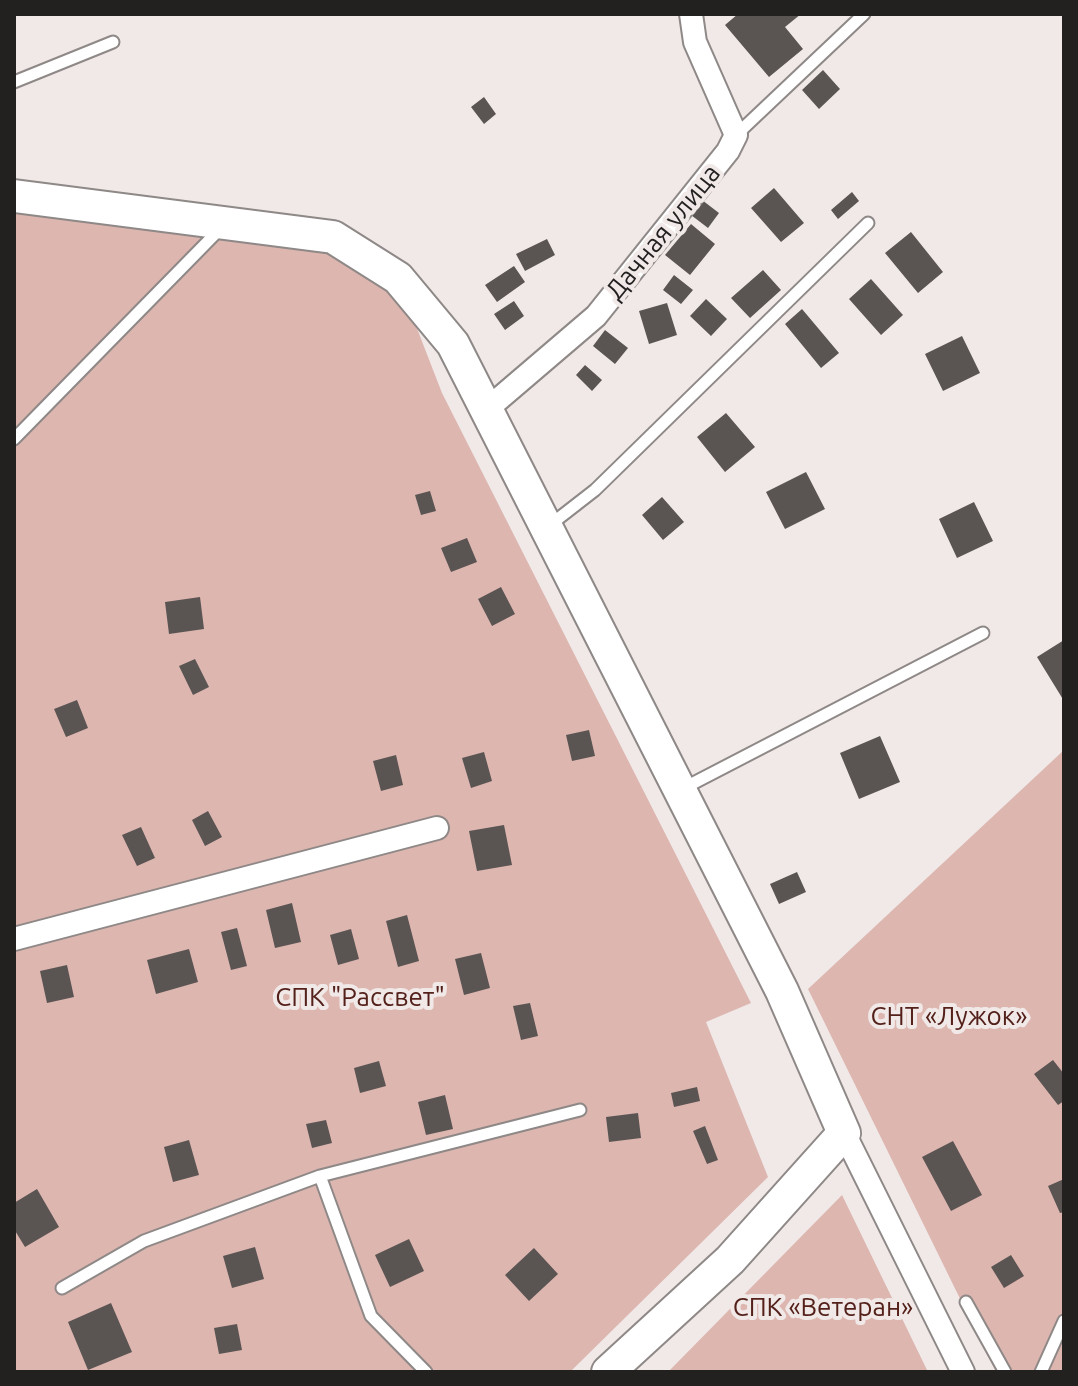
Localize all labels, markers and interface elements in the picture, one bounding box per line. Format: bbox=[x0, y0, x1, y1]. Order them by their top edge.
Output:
street label: Дачная улица bbox=[599, 158, 727, 306]
park label: СПК "Рассвет" bbox=[275, 981, 445, 1013]
park label: СНТ «Лужок» bbox=[871, 1000, 1027, 1032]
park label: СПК «Ветеран» bbox=[733, 1291, 913, 1323]

